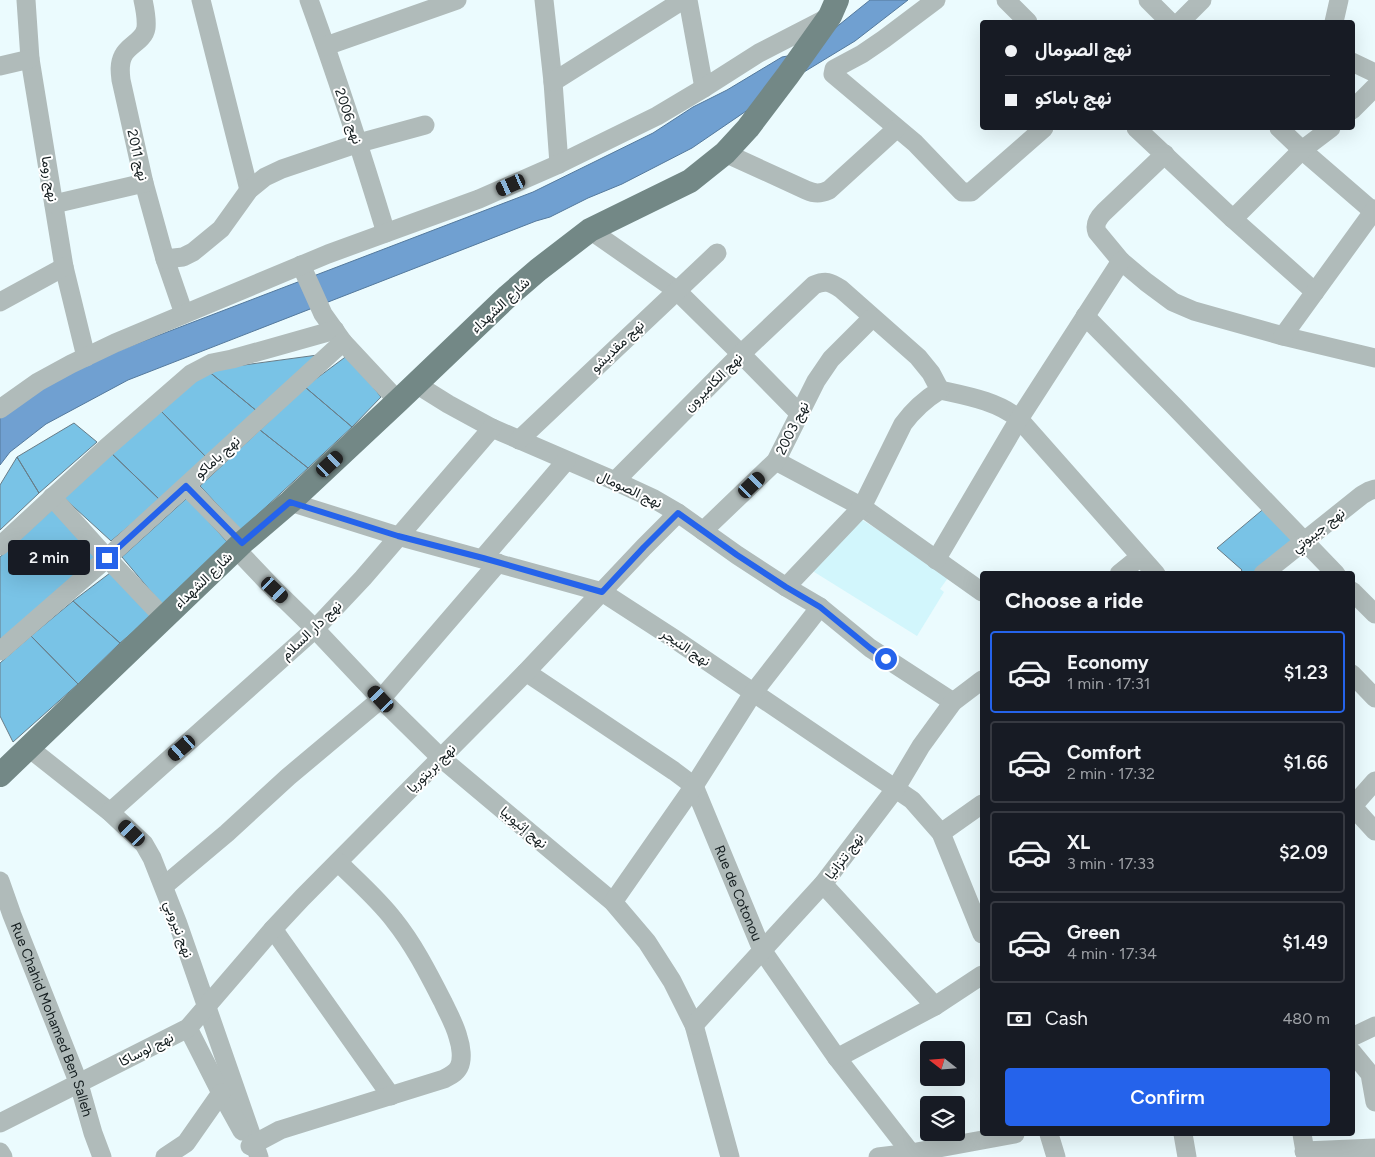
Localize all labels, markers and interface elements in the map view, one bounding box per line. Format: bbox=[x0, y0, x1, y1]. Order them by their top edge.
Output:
text: نهج الصومال bbox=[1035, 38, 1132, 61]
street label: نهج 2006 bbox=[329, 86, 366, 147]
text: نهج باماكو bbox=[1035, 86, 1112, 109]
street label: نهج 2011 bbox=[121, 128, 152, 183]
street label: نهج روما bbox=[36, 155, 61, 203]
car bbox=[494, 172, 527, 198]
street label: شارع الشهداء bbox=[467, 274, 535, 338]
street label: نهج مقديشو bbox=[587, 317, 649, 378]
street label: نهج الكاميرون bbox=[680, 349, 748, 417]
street label: نهج 2003 bbox=[772, 399, 814, 459]
street label: نهج باماكو bbox=[191, 433, 245, 484]
car bbox=[313, 448, 346, 480]
street label: نهج الصومال bbox=[594, 467, 665, 514]
car bbox=[735, 469, 768, 501]
street label: نهج جيبوتي bbox=[1288, 504, 1350, 559]
callout: 2 min bbox=[7, 540, 90, 576]
route end bbox=[96, 547, 118, 569]
text: 2 min bbox=[29, 548, 69, 567]
street label: شارع الشهداء bbox=[171, 549, 237, 614]
car bbox=[258, 574, 291, 606]
text: Choose a ride bbox=[1005, 587, 1143, 614]
street label: نهج دار السلام bbox=[277, 597, 347, 665]
street label: نهج النيجر bbox=[656, 624, 714, 672]
route start bbox=[875, 648, 897, 670]
icon: car bbox=[1007, 650, 1052, 695]
text: Economy bbox=[1067, 651, 1149, 674]
text: $1.23 bbox=[1284, 661, 1328, 684]
text: 1 min · 17:31 bbox=[1067, 674, 1150, 693]
car bbox=[365, 683, 396, 715]
car bbox=[165, 732, 198, 764]
street label: نهج بريتوريا bbox=[403, 740, 461, 798]
icon: car bbox=[1007, 740, 1052, 785]
text: Comfort bbox=[1067, 741, 1142, 764]
text: $1.66 bbox=[1283, 751, 1328, 774]
text: 2 min · 17:32 bbox=[1067, 764, 1155, 783]
street label: نهج إثيوبيا bbox=[495, 803, 551, 854]
car bbox=[115, 817, 148, 849]
street label: نهج تنزانيا bbox=[821, 830, 869, 884]
icon: car bbox=[1007, 830, 1052, 875]
text: XL bbox=[1067, 831, 1090, 854]
text: $2.09 bbox=[1279, 841, 1328, 864]
street label: Rue de Cotonou bbox=[710, 843, 765, 944]
text: 3 min · 17:33 bbox=[1067, 854, 1155, 873]
street label: نهج نيروبي bbox=[158, 898, 197, 961]
street label: Rue Chahid Mohamed Ben Salleh bbox=[7, 920, 96, 1119]
icon: car bbox=[1007, 920, 1052, 965]
text: Green bbox=[1067, 921, 1120, 944]
text: $1.49 bbox=[1282, 931, 1328, 954]
text: 4 min · 17:34 bbox=[1067, 944, 1157, 963]
icon: cash bbox=[1005, 1005, 1033, 1033]
text: Cash bbox=[1045, 1007, 1088, 1030]
text: 480 m bbox=[1282, 1009, 1330, 1028]
street label: نهج لوساكا bbox=[116, 1029, 177, 1072]
north arrow bbox=[920, 1041, 965, 1086]
map controls bbox=[920, 1041, 965, 1141]
button: Confirm bbox=[1005, 1068, 1330, 1126]
button: layers bbox=[920, 1096, 965, 1141]

